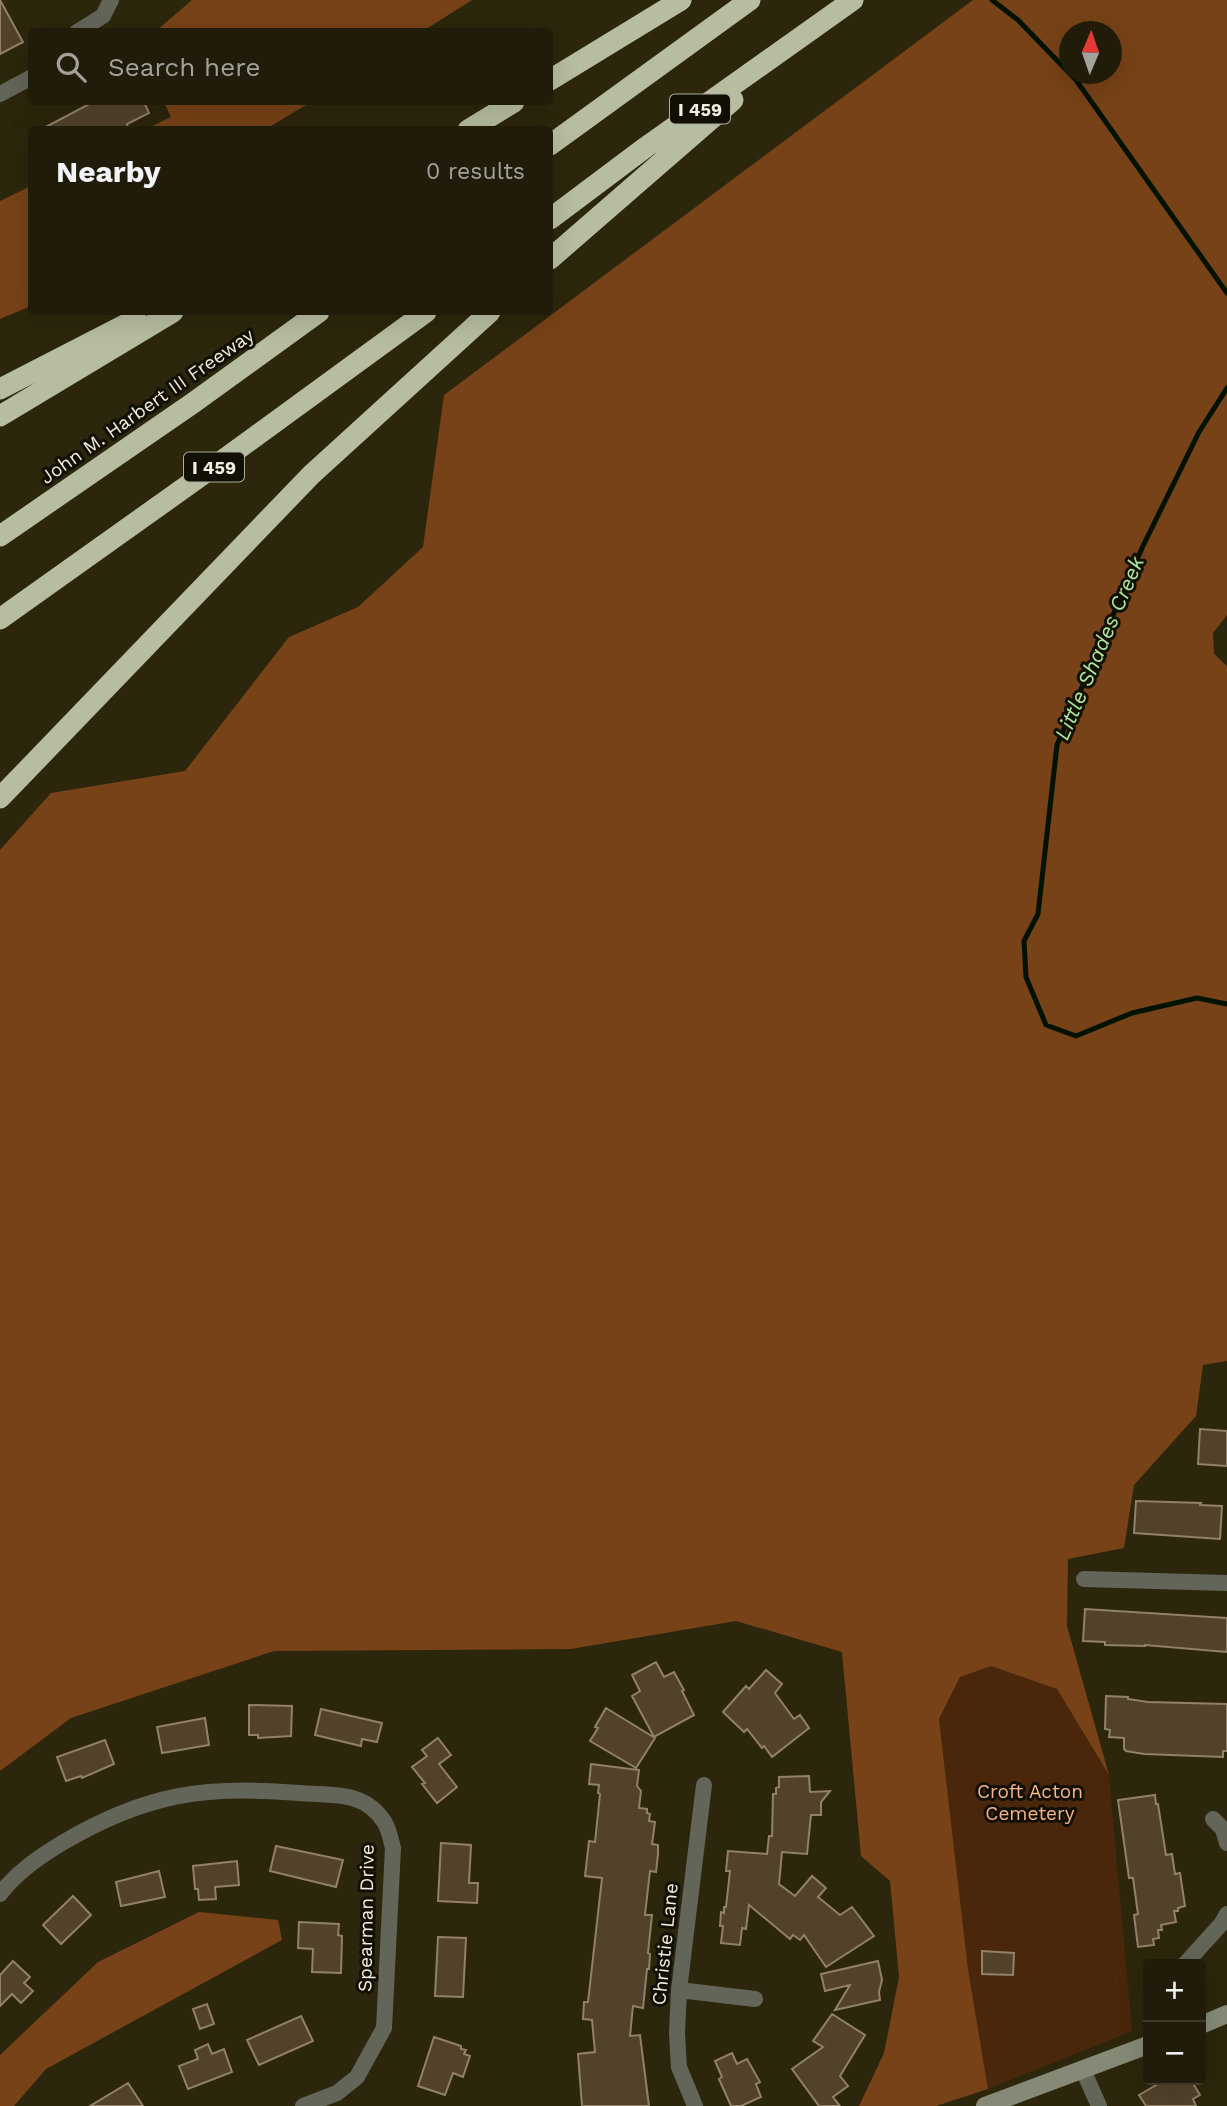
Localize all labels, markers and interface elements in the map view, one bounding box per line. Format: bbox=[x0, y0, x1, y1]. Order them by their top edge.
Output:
north arrow bbox=[1059, 21, 1122, 84]
search box bbox=[28, 28, 553, 105]
icon: search bbox=[52, 48, 90, 86]
text: Search here bbox=[108, 52, 260, 82]
road number: I 459 bbox=[670, 94, 730, 124]
text: Nearby bbox=[56, 154, 161, 189]
text: 0 results bbox=[426, 158, 525, 185]
street label: John M. Harbert III Freeway bbox=[36, 323, 258, 489]
road number: I 459 bbox=[184, 452, 244, 481]
water label: Little Shades Creek bbox=[1049, 552, 1149, 744]
park label: Croft Acton Cemetery bbox=[977, 1780, 1083, 1825]
street label: Spearman Drive bbox=[353, 1844, 379, 1992]
street label: Christie Lane bbox=[647, 1882, 683, 2006]
map controls bbox=[1143, 1959, 1206, 2085]
button: + bbox=[1143, 1959, 1206, 2022]
button: − bbox=[1143, 2022, 1206, 2085]

